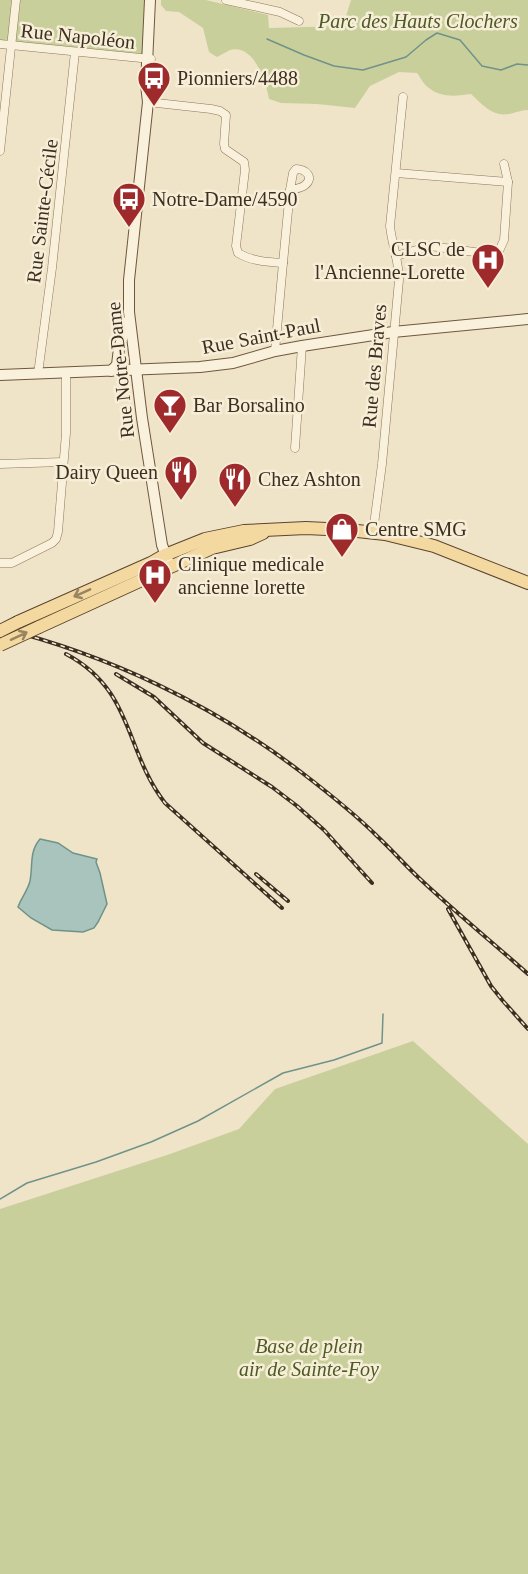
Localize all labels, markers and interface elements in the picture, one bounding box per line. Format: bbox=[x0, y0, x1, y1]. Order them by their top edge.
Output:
park label: Parc des Hauts Clochers bbox=[317, 10, 518, 32]
street label: Rue Napoléon bbox=[20, 19, 136, 54]
bus stop icon: Pionniers/4488 bbox=[136, 60, 172, 107]
place label: Pionniers/4488 bbox=[177, 67, 298, 89]
street label: Rue Sainte-Cécile bbox=[22, 138, 62, 284]
bus stop icon: Notre-Dame/4590 bbox=[111, 181, 147, 228]
place label: Notre-Dame/4590 bbox=[152, 188, 298, 210]
place label: CLSC de l'Ancienne-Lorette bbox=[315, 238, 465, 283]
hospital icon: CLSC de l'Ancienne-Lorette bbox=[470, 242, 506, 289]
street label: Rue Notre-Dame bbox=[102, 301, 138, 439]
street label: Rue des Braves bbox=[358, 303, 390, 429]
street label: Rue Saint-Paul bbox=[200, 314, 323, 358]
bar icon: Bar Borsalino bbox=[152, 387, 188, 434]
place label: Bar Borsalino bbox=[193, 394, 305, 416]
restaurant icon: Dairy Queen bbox=[163, 454, 199, 501]
place label: Dairy Queen bbox=[55, 461, 158, 484]
restaurant icon: Chez Ashton bbox=[217, 461, 253, 508]
place label: Chez Ashton bbox=[258, 468, 361, 490]
shop icon: Centre SMG bbox=[324, 511, 360, 558]
place label: Centre SMG bbox=[365, 518, 467, 540]
place label: Clinique medicale ancienne lorette bbox=[178, 553, 324, 598]
hospital icon: Clinique medicale ancienne lorette bbox=[137, 557, 173, 604]
one-way arrow bbox=[74, 588, 92, 600]
one-way arrow bbox=[10, 630, 28, 642]
park label: Base de plein air de Sainte-Foy bbox=[239, 1335, 379, 1381]

